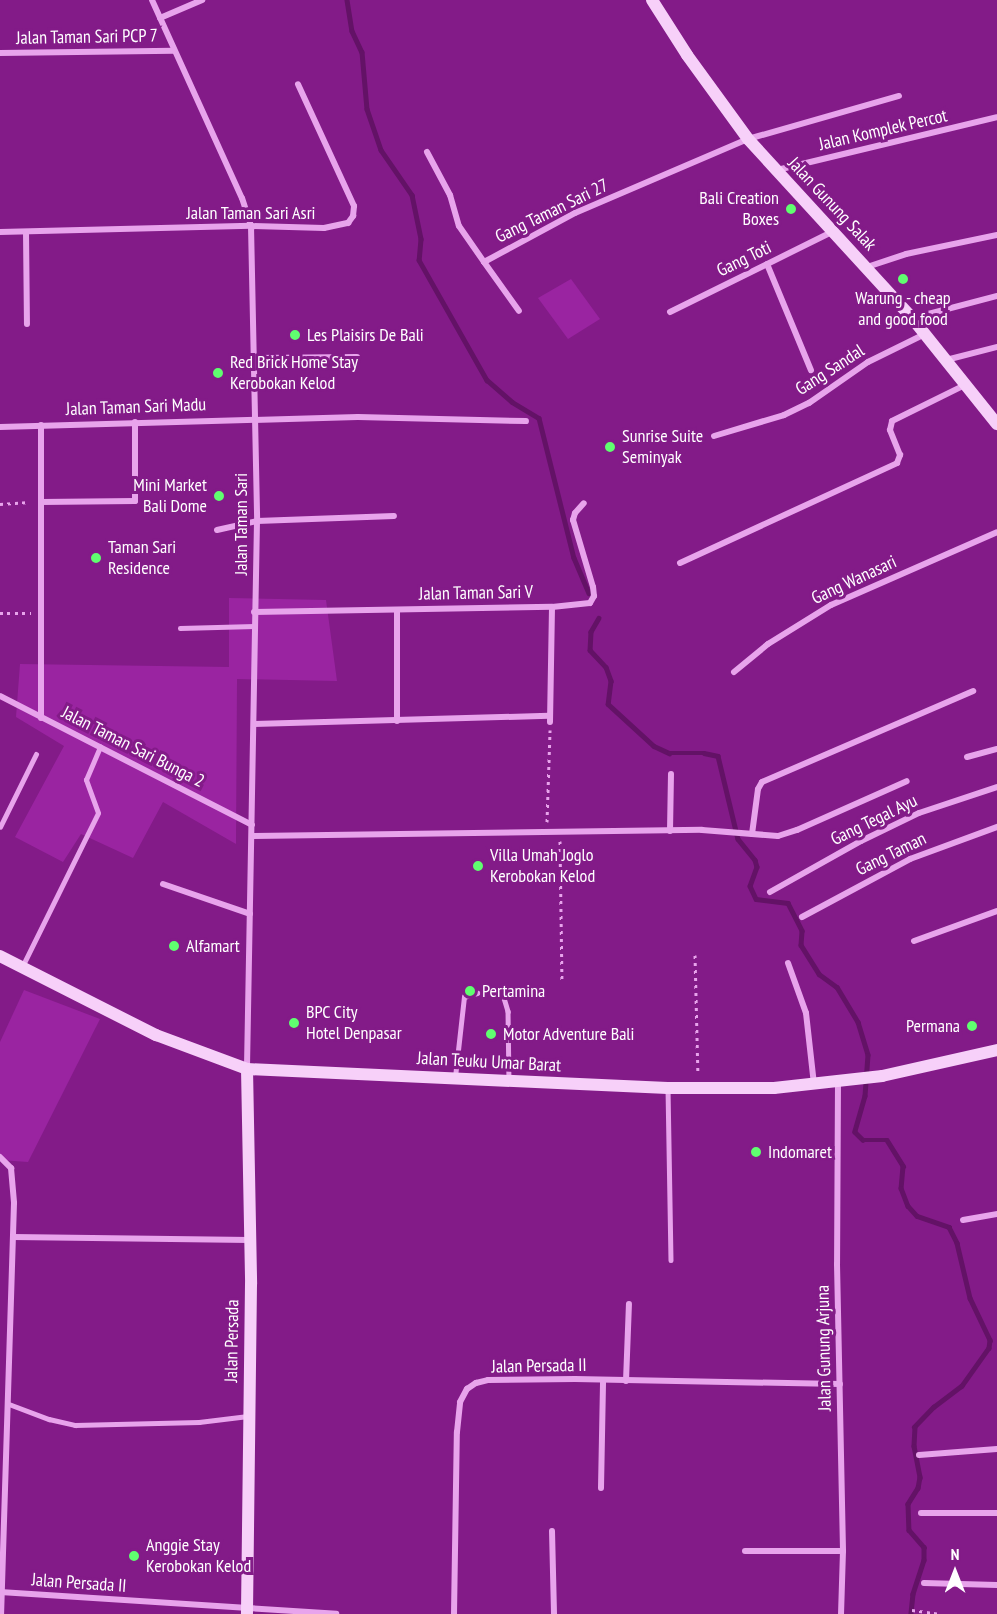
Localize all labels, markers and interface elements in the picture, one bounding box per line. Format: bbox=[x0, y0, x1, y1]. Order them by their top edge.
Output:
street label: Jalan Taman Sari PCP 7 bbox=[15, 25, 159, 49]
street label: Jalan Komplek Percot bbox=[817, 105, 949, 155]
street label: Jalan Gunung Salak bbox=[783, 153, 881, 255]
street label: Gang Taman Sari 27 bbox=[492, 174, 612, 248]
place label: Bali Creation Boxes bbox=[699, 188, 779, 230]
street label: Jalan Taman Sari Asri bbox=[186, 202, 316, 224]
marker: Bali Creation Boxes bbox=[784, 202, 798, 216]
street label: Gang Toti bbox=[713, 236, 775, 282]
marker: Warung - cheap and good food bbox=[896, 272, 910, 286]
place label: Warung - cheap and good food bbox=[855, 288, 951, 330]
place label: Les Plaisirs De Bali bbox=[307, 324, 424, 346]
marker: Les Plaisirs De Bali bbox=[288, 328, 302, 342]
street label: Gang Sandal bbox=[792, 340, 868, 400]
place label: Red Brick Home Stay Kerobokan Kelod bbox=[230, 352, 359, 394]
marker: Red Brick Home Stay Kerobokan Kelod bbox=[211, 366, 225, 380]
street label: Jalan Taman Sari Madu bbox=[65, 394, 207, 420]
place label: Sunrise Suite Seminyak bbox=[622, 426, 703, 468]
marker: Sunrise Suite Seminyak bbox=[603, 440, 617, 454]
street label: Jalan Taman Sari bbox=[230, 473, 252, 575]
place label: Mini Market Bali Dome bbox=[133, 475, 207, 518]
marker: Mini Market Bali Dome bbox=[212, 489, 226, 503]
place label: Taman Sari Residence bbox=[108, 537, 176, 580]
marker: Taman Sari Residence bbox=[89, 551, 103, 565]
street label: Gang Wanasari bbox=[808, 551, 900, 609]
street label: Jalan Taman Sari V bbox=[418, 581, 534, 605]
street label: Jalan Taman Sari Bunga 2 bbox=[58, 702, 208, 792]
street label: Gang Tegal Ayu bbox=[827, 790, 921, 850]
street label: Gang Taman bbox=[852, 828, 930, 880]
place label: Villa Umah Joglo Kerobokan Kelod bbox=[490, 845, 595, 888]
marker: Villa Umah Joglo Kerobokan Kelod bbox=[471, 859, 485, 873]
place label: Alfamart bbox=[186, 935, 240, 957]
marker: Alfamart bbox=[167, 939, 181, 953]
place label: Pertamina bbox=[482, 980, 545, 1002]
marker: Pertamina bbox=[463, 984, 477, 998]
place label: BPC City Hotel Denpasar bbox=[306, 1002, 402, 1044]
place label: Permana bbox=[906, 1015, 960, 1037]
marker: BPC City Hotel Denpasar bbox=[287, 1016, 301, 1030]
marker: Permana bbox=[965, 1019, 979, 1033]
place label: Motor Adventure Bali bbox=[503, 1023, 635, 1045]
marker: Motor Adventure Bali bbox=[484, 1027, 498, 1041]
street label: Jalan Teuku Umar Barat bbox=[416, 1047, 562, 1077]
place label: Indomaret bbox=[768, 1141, 832, 1163]
marker: Indomaret bbox=[749, 1145, 763, 1159]
street label: Jalan Gunung Arjuna bbox=[812, 1284, 836, 1412]
street label: Jalan Persada bbox=[220, 1299, 244, 1383]
street label: Jalan Persada II bbox=[491, 1354, 587, 1378]
place label: Anggie Stay Kerobokan Kelod bbox=[146, 1535, 251, 1578]
north arrow bbox=[925, 1542, 985, 1602]
text: N bbox=[951, 1544, 959, 1564]
marker: Anggie Stay Kerobokan Kelod bbox=[127, 1549, 141, 1563]
street label: Jalan Persada II bbox=[31, 1569, 127, 1597]

